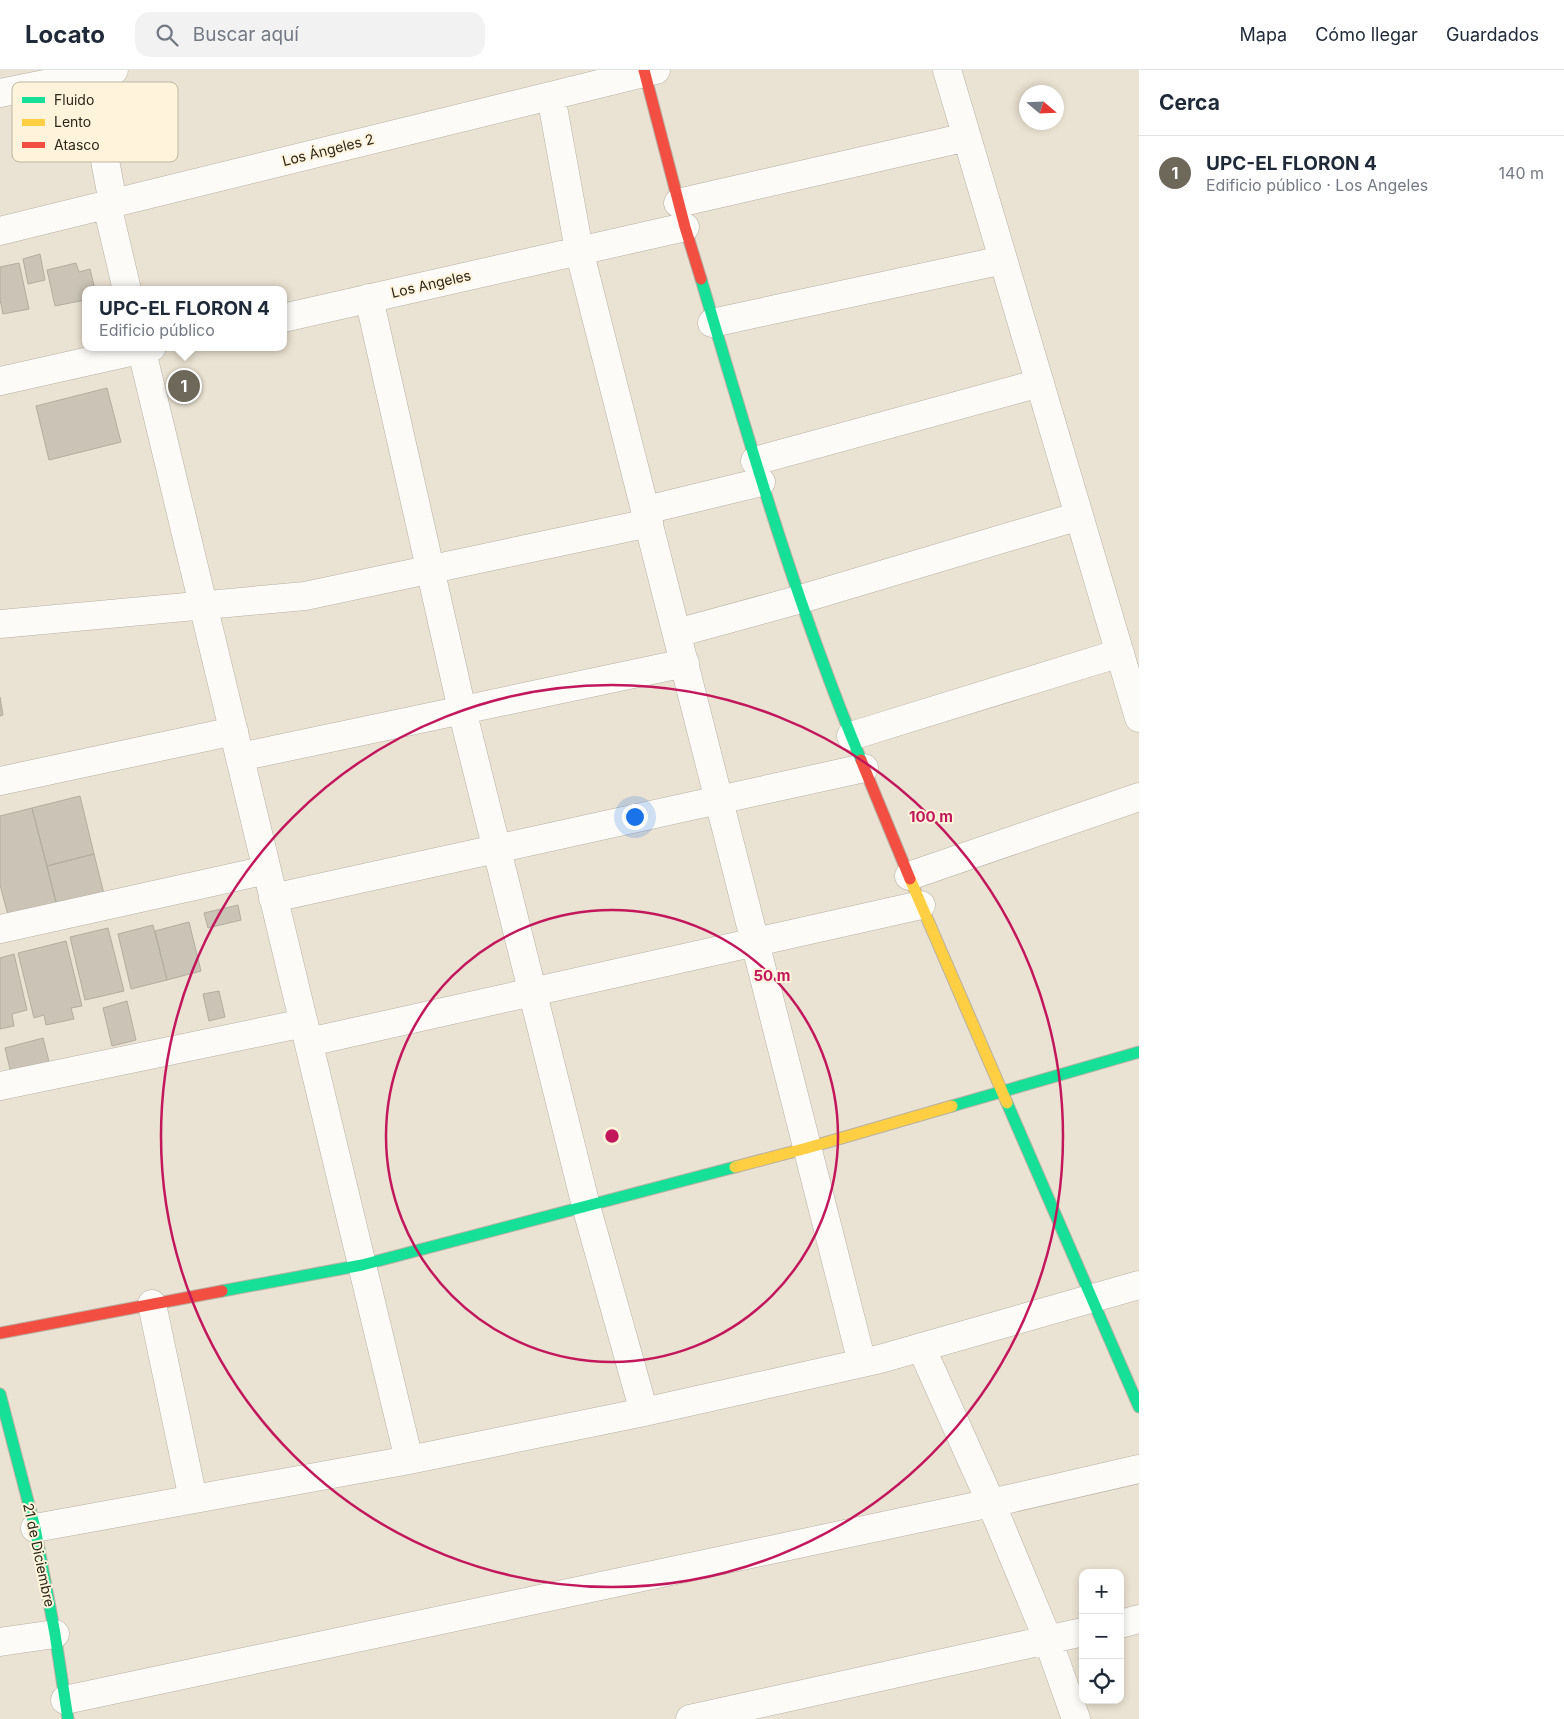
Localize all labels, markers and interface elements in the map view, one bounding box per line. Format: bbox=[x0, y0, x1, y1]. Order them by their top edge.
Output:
search box bbox=[135, 12, 485, 57]
text: Locato bbox=[25, 20, 105, 49]
icon: search bbox=[153, 21, 181, 49]
text: Buscar aquí bbox=[193, 23, 299, 46]
text: Mapa bbox=[1240, 24, 1287, 45]
text: Cómo llegar bbox=[1315, 24, 1418, 45]
text: Guardados bbox=[1446, 24, 1539, 45]
legend bbox=[12, 82, 178, 162]
north arrow bbox=[1019, 85, 1064, 130]
text: Cerca bbox=[1159, 90, 1220, 115]
text: Fluido bbox=[54, 91, 94, 108]
text: Lento bbox=[54, 113, 91, 130]
street label: Los Ángeles 2 bbox=[280, 130, 375, 169]
text: Atasco bbox=[54, 136, 100, 153]
text: UPC-EL FLORON 4 bbox=[1206, 152, 1377, 175]
text: 1 bbox=[1172, 163, 1178, 183]
text: 140 m bbox=[1499, 163, 1544, 183]
text: Edificio público · Los Angeles bbox=[1206, 175, 1428, 195]
street label: Los Angeles bbox=[389, 266, 472, 301]
popup bbox=[82, 286, 287, 351]
text: UPC-EL FLORON 4 bbox=[99, 297, 270, 320]
text: Edificio público bbox=[99, 320, 215, 340]
pin: 1 bbox=[168, 367, 200, 405]
your location bbox=[622, 804, 648, 830]
text: 100 m bbox=[909, 807, 953, 826]
text: 50 m bbox=[754, 966, 790, 985]
centre of rings bbox=[603, 1127, 621, 1145]
street label: 21 de Diciembre bbox=[20, 1501, 59, 1608]
map controls bbox=[1079, 1569, 1124, 1704]
button: + bbox=[1079, 1569, 1124, 1614]
button: − bbox=[1079, 1614, 1124, 1659]
button: locate bbox=[1079, 1659, 1124, 1704]

